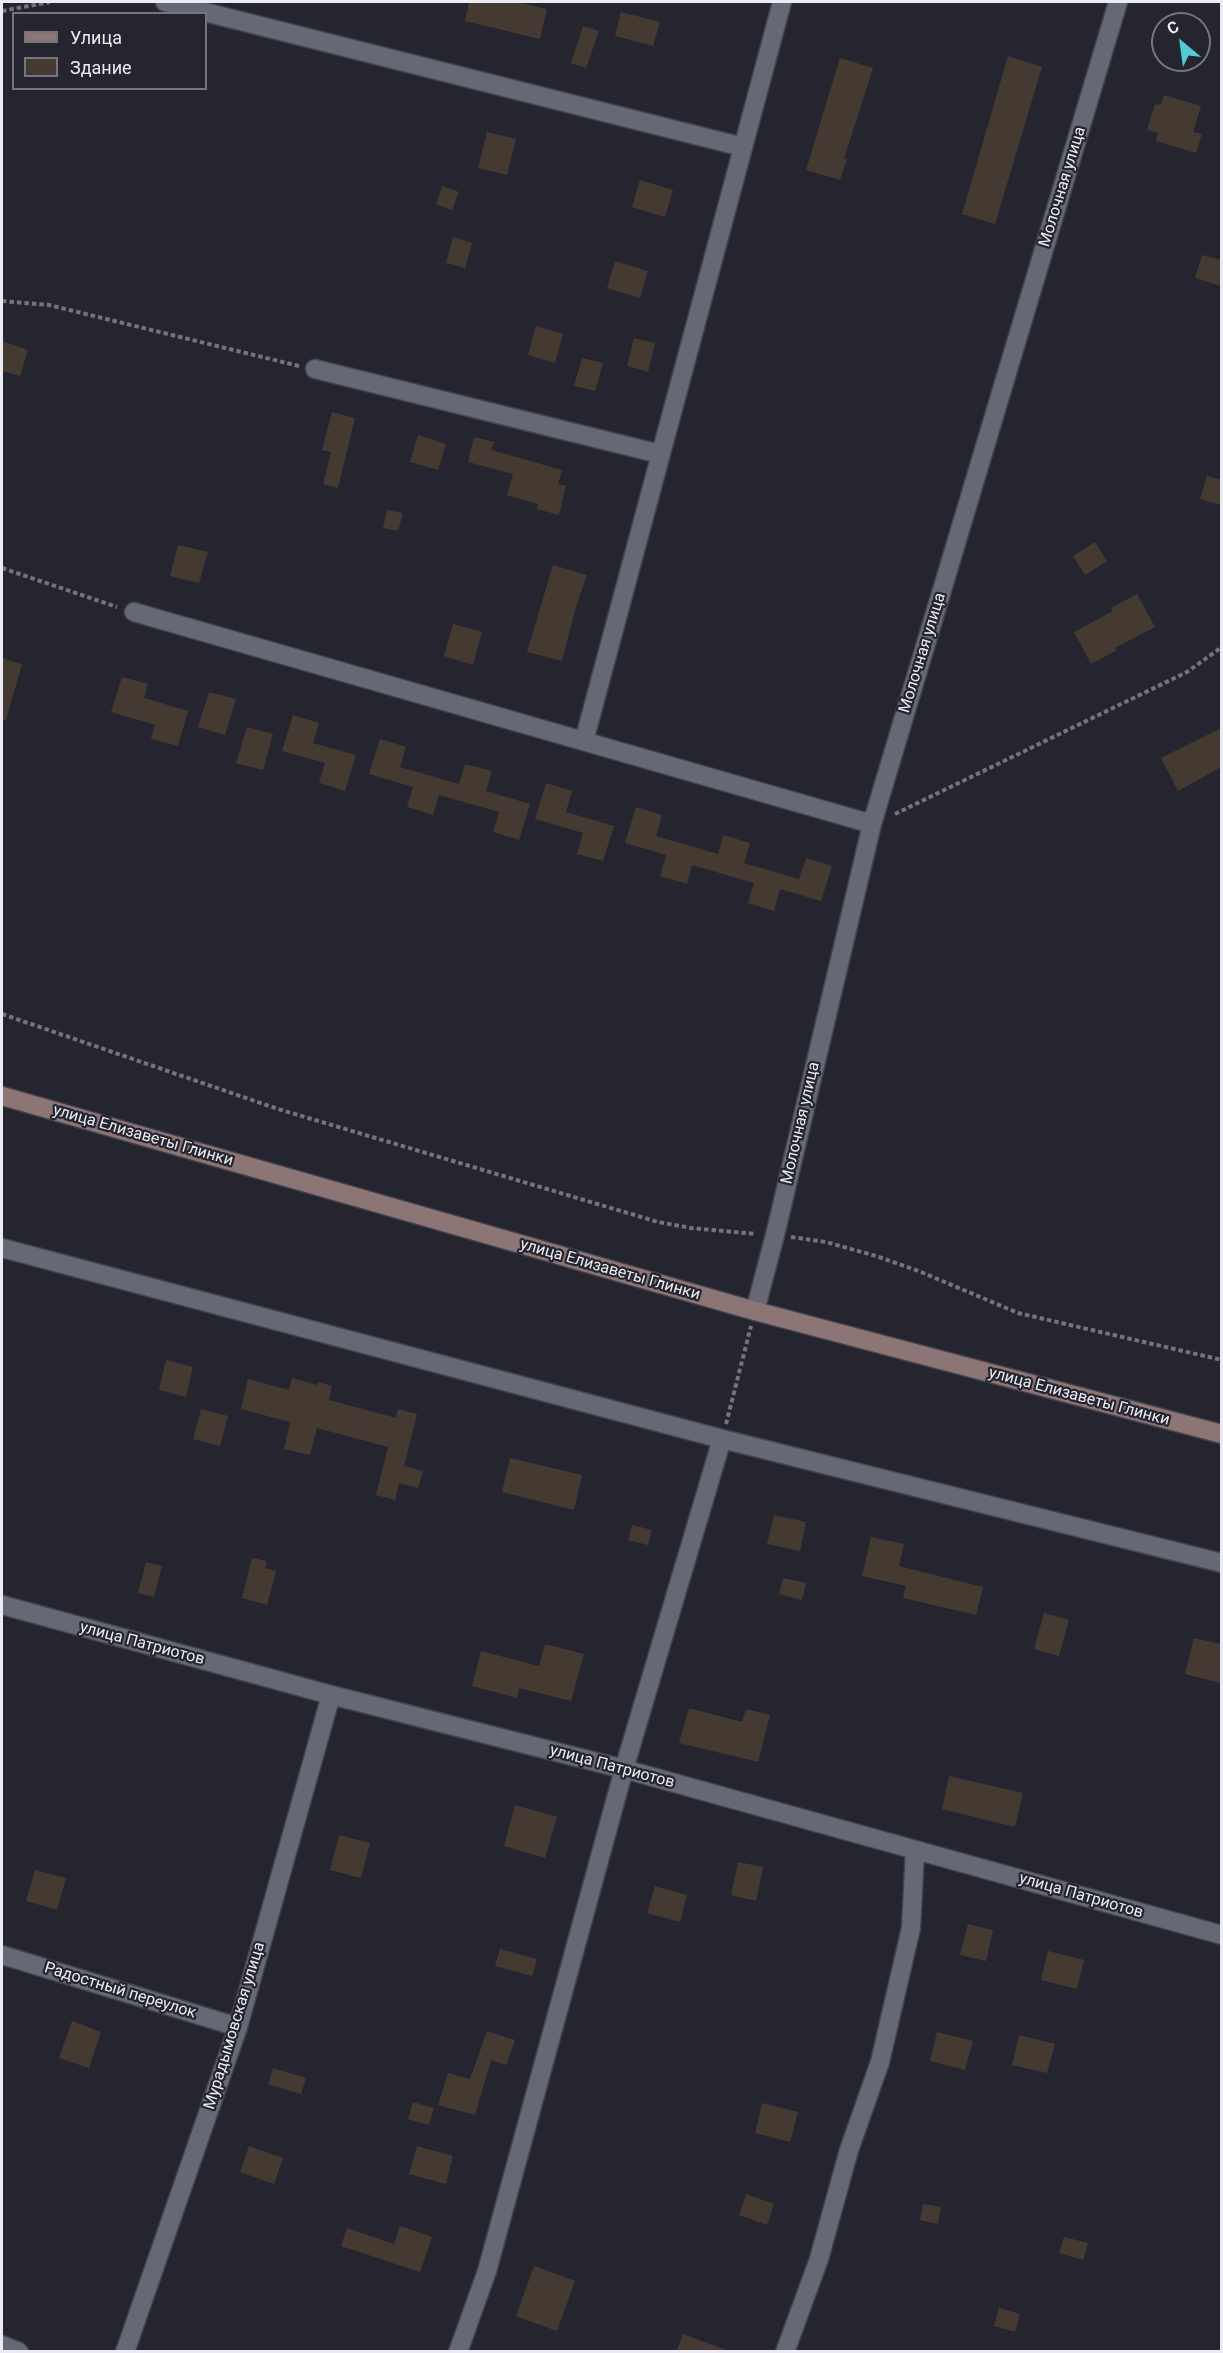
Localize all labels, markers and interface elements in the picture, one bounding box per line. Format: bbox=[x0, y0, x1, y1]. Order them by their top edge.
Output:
legend bbox=[12, 12, 207, 90]
north arrow bbox=[1151, 12, 1211, 72]
text: С bbox=[1164, 17, 1182, 38]
text: Улица bbox=[70, 27, 122, 48]
text: Здание bbox=[70, 57, 132, 78]
street label: Молочная улица bbox=[1036, 125, 1090, 249]
street label: Молочная улица bbox=[896, 591, 950, 715]
street label: Молочная улица bbox=[778, 1060, 824, 1186]
street label: улица Елизаветы Глинки bbox=[51, 1101, 235, 1171]
street label: улица Елизаветы Глинки bbox=[518, 1235, 702, 1305]
street label: улица Елизаветы Глинки bbox=[986, 1364, 1172, 1430]
street label: улица Патриотов bbox=[78, 1618, 206, 1670]
street label: улица Патриотов bbox=[548, 1741, 676, 1793]
street label: улица Патриотов bbox=[1017, 1869, 1145, 1923]
street label: Мурадымовская улица bbox=[200, 1940, 270, 2112]
street label: Радостный переулок bbox=[42, 1959, 198, 2023]

